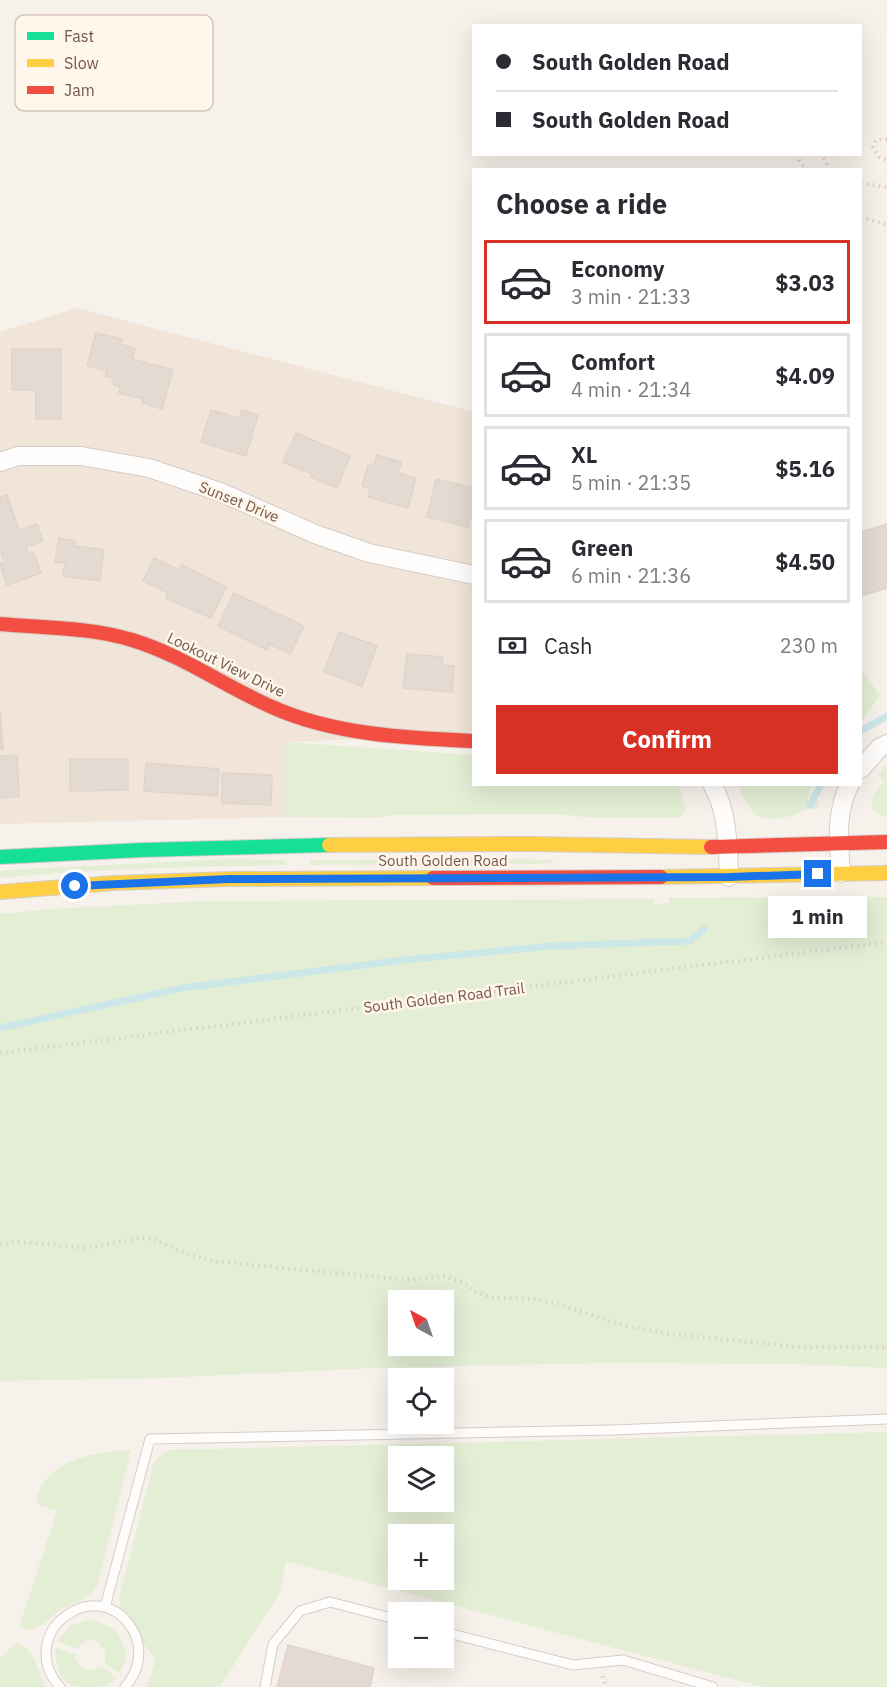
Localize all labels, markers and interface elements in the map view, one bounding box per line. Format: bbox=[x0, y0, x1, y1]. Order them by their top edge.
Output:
legend bbox=[15, 15, 213, 111]
text: Fast bbox=[64, 26, 94, 46]
text: South Golden Road bbox=[532, 47, 730, 76]
text: Slow bbox=[64, 53, 99, 73]
text: Jam bbox=[64, 80, 95, 100]
text: South Golden Road bbox=[532, 105, 730, 134]
text: Choose a ride bbox=[496, 186, 667, 221]
text: Economy bbox=[571, 254, 665, 283]
icon: car bbox=[499, 255, 553, 309]
text: $3.03 bbox=[775, 268, 835, 297]
text: 3 min · 21:33 bbox=[571, 283, 691, 310]
text: Comfort bbox=[571, 347, 655, 376]
icon: car bbox=[499, 348, 553, 402]
text: $4.09 bbox=[775, 361, 835, 390]
text: 4 min · 21:34 bbox=[571, 376, 691, 403]
text: XL bbox=[571, 440, 597, 469]
icon: car bbox=[499, 441, 553, 495]
text: $5.16 bbox=[775, 454, 835, 483]
text: 5 min · 21:35 bbox=[571, 469, 691, 496]
street label: Sunset Drive bbox=[196, 477, 282, 526]
text: Green bbox=[571, 533, 633, 562]
icon: car bbox=[499, 534, 553, 588]
text: $4.50 bbox=[775, 547, 835, 576]
text: 6 min · 21:36 bbox=[571, 562, 691, 589]
street label: Lookout View Drive bbox=[164, 628, 288, 701]
icon: cash bbox=[496, 629, 529, 662]
text: Cash bbox=[544, 631, 593, 660]
text: 230 m bbox=[780, 632, 838, 659]
button: Confirm bbox=[496, 705, 838, 774]
street label: South Golden Road bbox=[378, 851, 508, 870]
route end bbox=[804, 860, 831, 887]
route start bbox=[61, 872, 88, 899]
callout: 1 min bbox=[768, 895, 868, 937]
text: 1 min bbox=[791, 903, 844, 930]
street label: South Golden Road Trail bbox=[362, 978, 526, 1017]
north arrow bbox=[388, 1290, 454, 1356]
map controls bbox=[388, 1290, 454, 1668]
button: locate bbox=[388, 1368, 454, 1434]
button: layers bbox=[388, 1446, 454, 1512]
button: + bbox=[388, 1524, 454, 1590]
button: − bbox=[388, 1602, 454, 1668]

